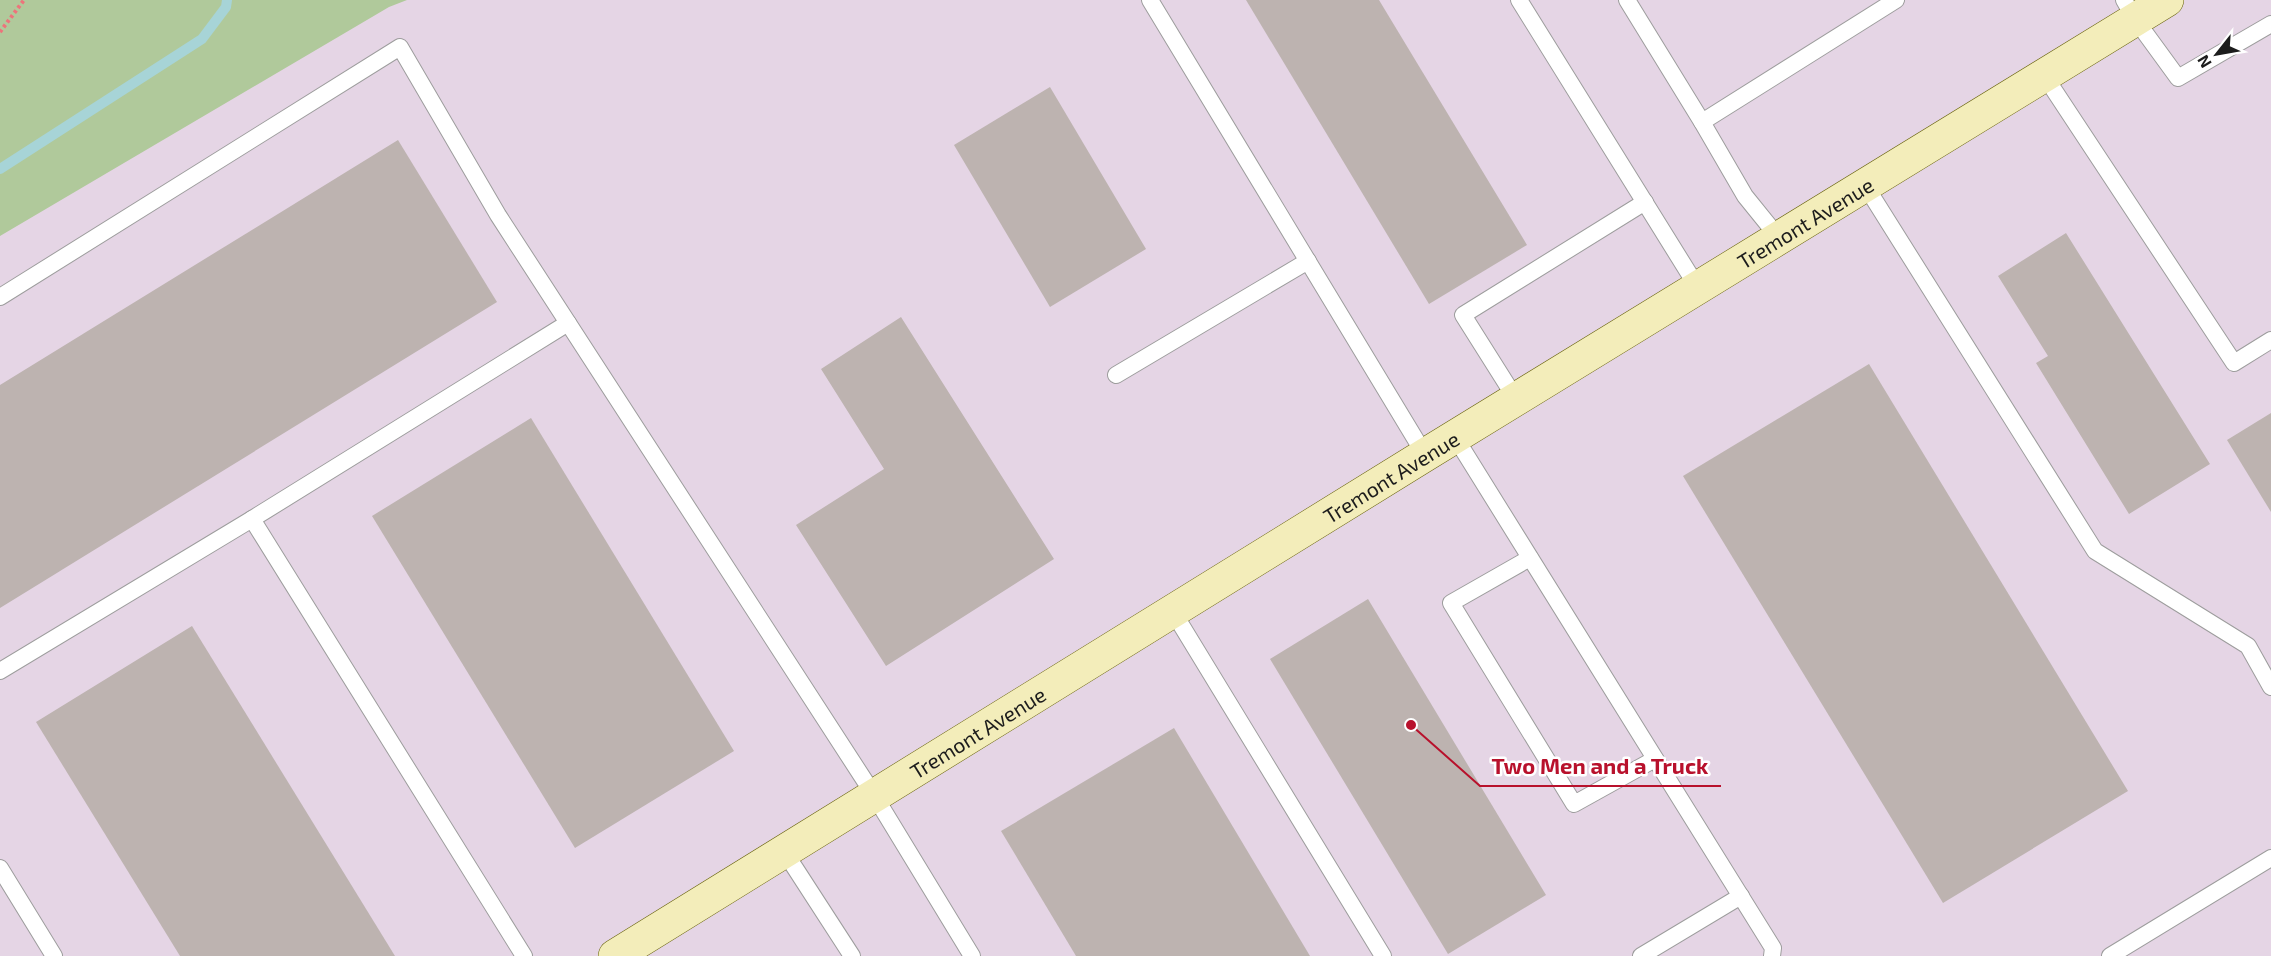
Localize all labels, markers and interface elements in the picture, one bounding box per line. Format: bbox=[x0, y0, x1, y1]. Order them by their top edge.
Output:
north arrow bbox=[2187, 24, 2247, 84]
text: N bbox=[2193, 52, 2215, 72]
street label: Tremont Avenue bbox=[1732, 171, 1877, 273]
street label: Tremont Avenue bbox=[1318, 425, 1463, 528]
street label: Tremont Avenue bbox=[905, 681, 1050, 783]
callout: Two Men and a Truck bbox=[1480, 746, 1721, 786]
text: Two Men and a Truck bbox=[1492, 752, 1709, 778]

